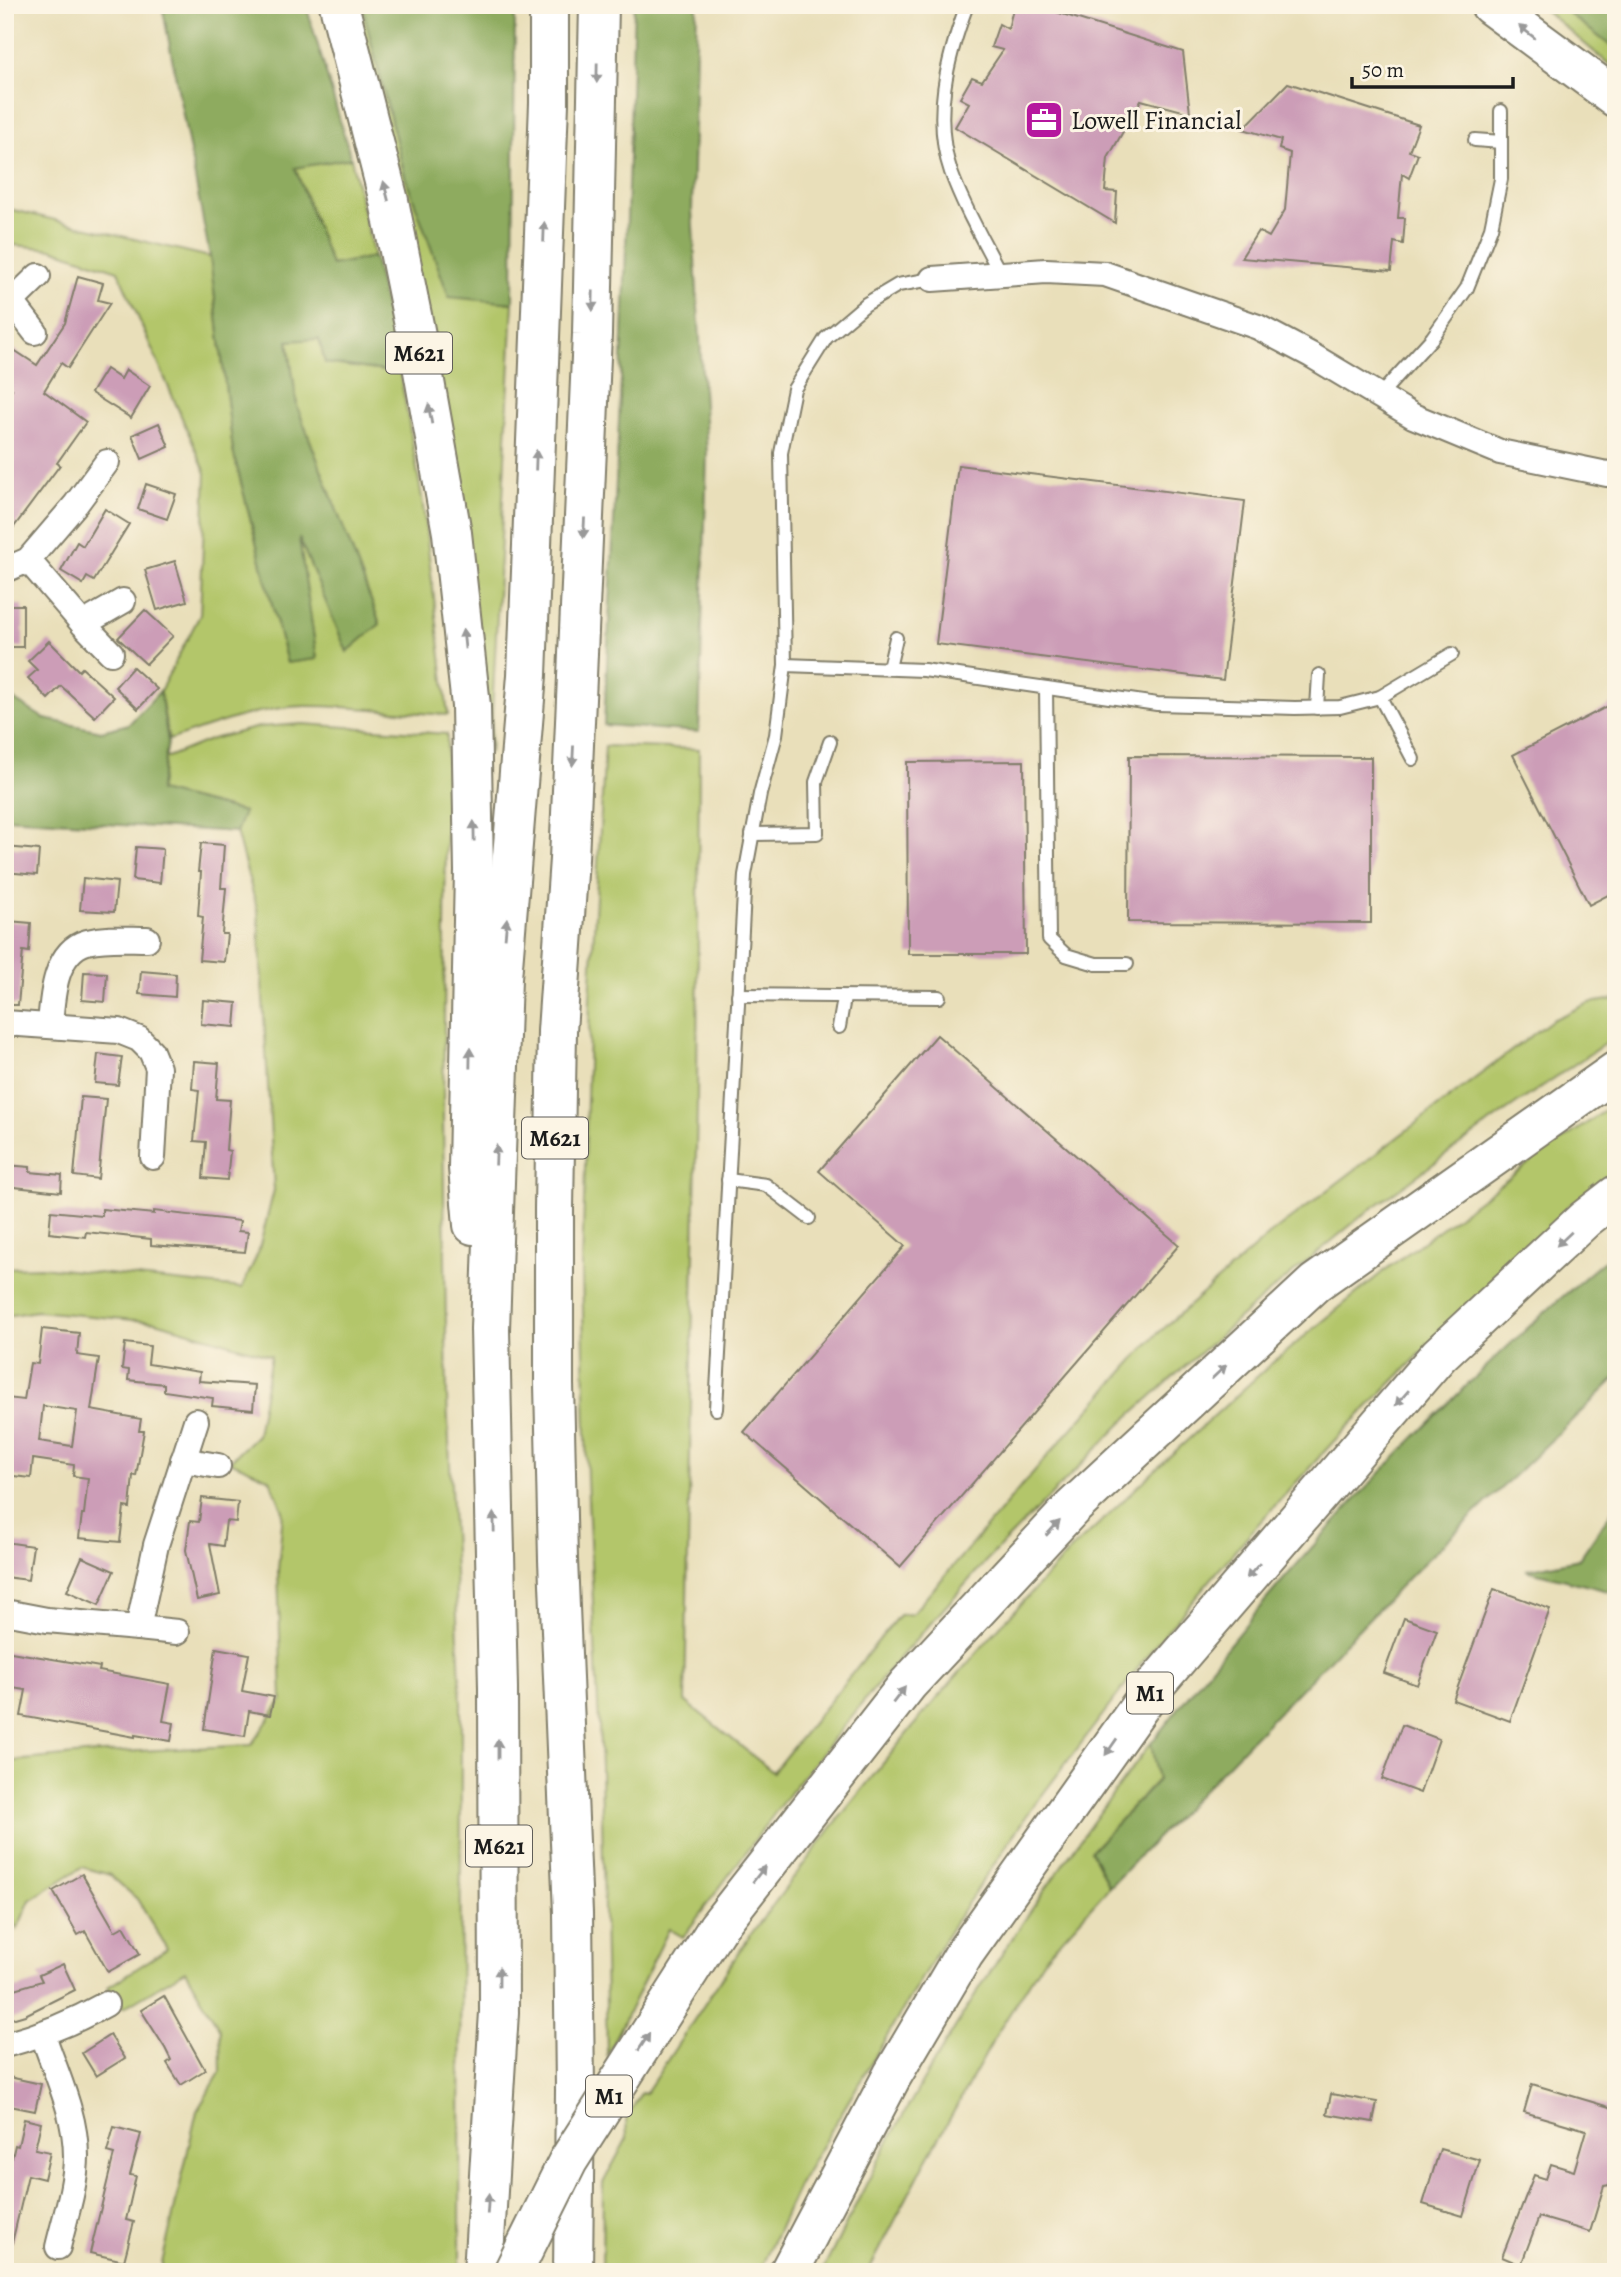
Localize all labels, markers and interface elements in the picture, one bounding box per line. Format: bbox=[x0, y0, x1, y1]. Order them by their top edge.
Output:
one-way arrow bbox=[1519, 25, 1537, 40]
scale bar bbox=[1352, 46, 1512, 90]
text: 50 m bbox=[1362, 56, 1404, 84]
one-way arrow bbox=[592, 63, 603, 85]
office icon: Lowell Financial bbox=[1023, 99, 1065, 141]
place label: Lowell Financial bbox=[1071, 103, 1242, 138]
one-way arrow bbox=[380, 179, 391, 201]
one-way arrow bbox=[539, 221, 550, 243]
one-way arrow bbox=[587, 290, 599, 312]
road number: M621 bbox=[386, 332, 452, 374]
one-way arrow bbox=[425, 403, 436, 425]
one-way arrow bbox=[530, 449, 541, 471]
one-way arrow bbox=[579, 518, 590, 540]
one-way arrow bbox=[458, 627, 469, 649]
one-way arrow bbox=[568, 745, 579, 767]
one-way arrow bbox=[468, 820, 479, 842]
one-way arrow bbox=[501, 917, 512, 939]
one-way arrow bbox=[465, 1047, 476, 1069]
road number: M621 bbox=[522, 1118, 588, 1158]
one-way arrow bbox=[490, 1144, 502, 1166]
one-way arrow bbox=[1555, 1231, 1573, 1247]
one-way arrow bbox=[1210, 1364, 1228, 1380]
one-way arrow bbox=[1394, 1389, 1410, 1407]
one-way arrow bbox=[488, 1510, 499, 1532]
one-way arrow bbox=[1045, 1520, 1061, 1537]
one-way arrow bbox=[1246, 1562, 1261, 1579]
road number: M1 bbox=[1127, 1672, 1173, 1714]
one-way arrow bbox=[892, 1686, 906, 1704]
one-way arrow bbox=[492, 1738, 504, 1760]
one-way arrow bbox=[1104, 1738, 1118, 1756]
road number: M621 bbox=[466, 1826, 532, 1867]
one-way arrow bbox=[751, 1865, 765, 1883]
one-way arrow bbox=[493, 1965, 505, 1987]
one-way arrow bbox=[637, 2033, 650, 2052]
road number: M1 bbox=[586, 2076, 632, 2116]
one-way arrow bbox=[483, 2192, 494, 2214]

